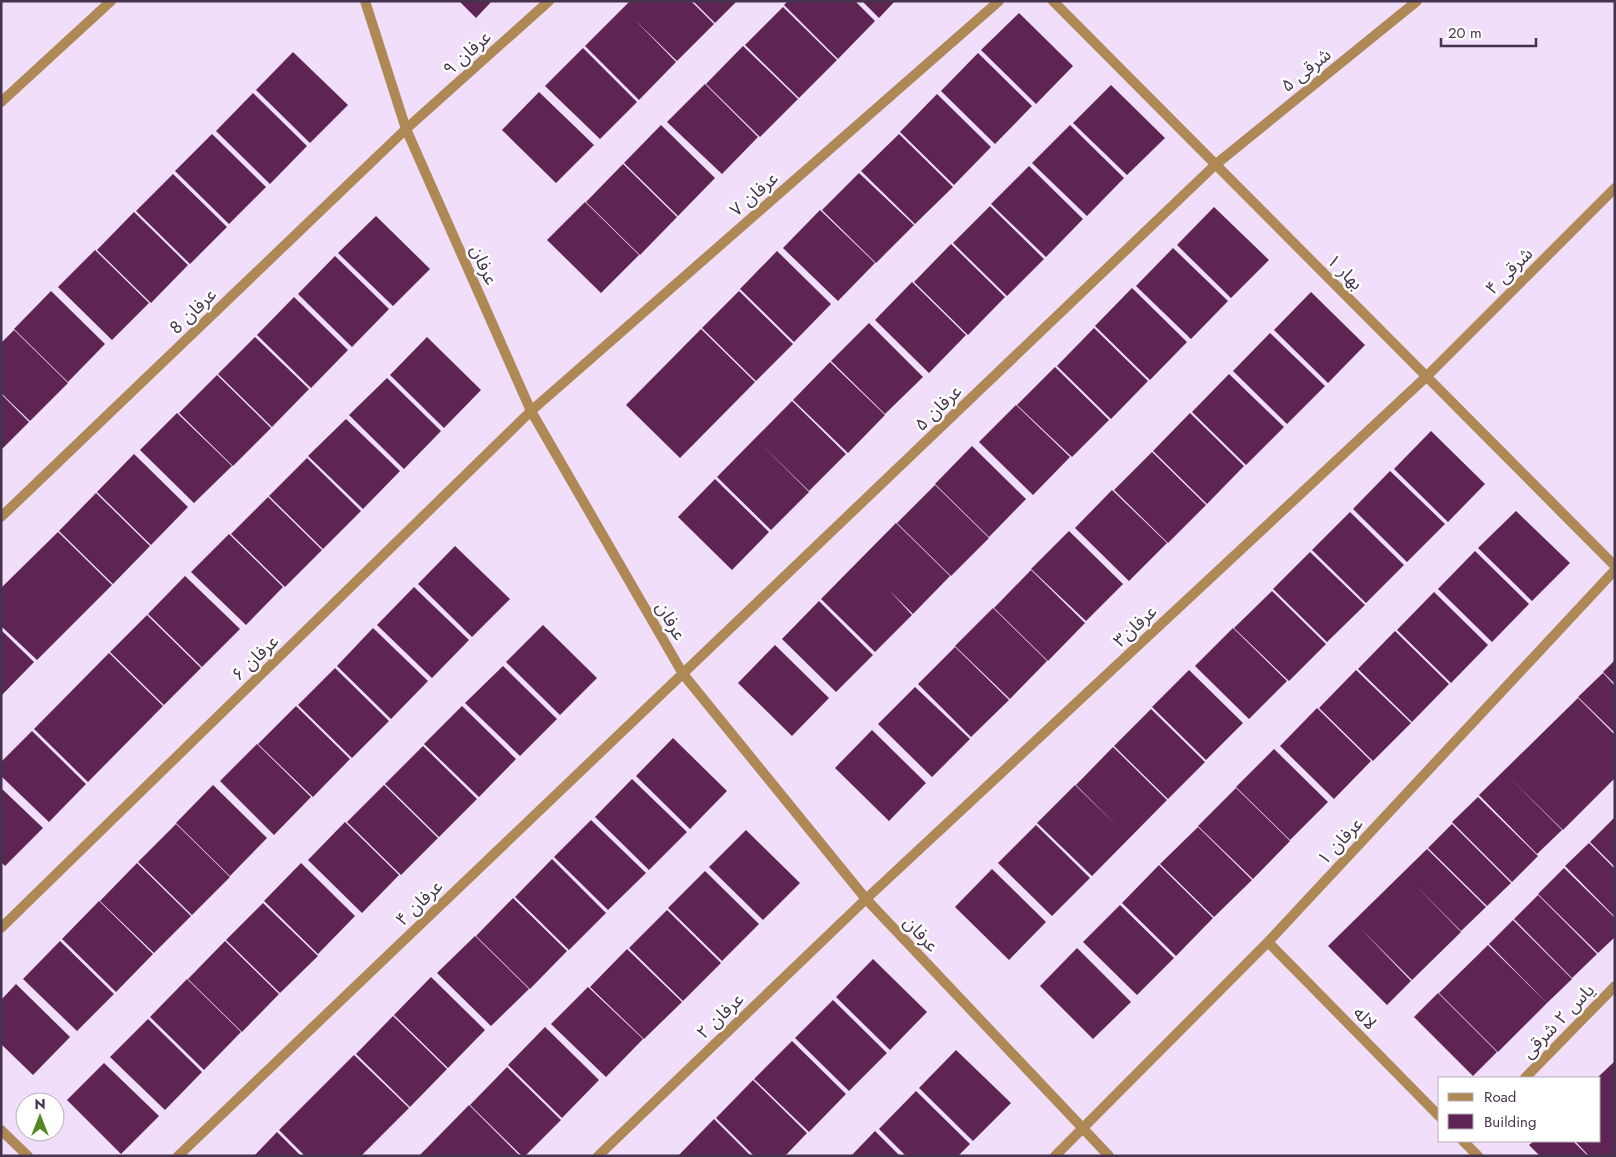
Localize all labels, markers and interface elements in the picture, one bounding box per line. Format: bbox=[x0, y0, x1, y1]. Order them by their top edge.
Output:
scale bar bbox=[1441, 15, 1536, 47]
text: 20 m bbox=[1448, 22, 1482, 44]
street label: عرفان ۹ bbox=[437, 24, 497, 82]
street label: شرقی ۵ bbox=[1275, 42, 1337, 98]
street label: عرفان ۷ bbox=[724, 166, 784, 222]
street label: عرفان bbox=[464, 241, 504, 289]
street label: شرقی ۴ bbox=[1479, 241, 1539, 301]
street label: بهار ۱ bbox=[1321, 248, 1369, 296]
street label: عرفان 8 bbox=[164, 282, 222, 340]
street label: عرفان ۵ bbox=[908, 379, 968, 437]
street label: عرفان bbox=[649, 597, 693, 645]
street label: عرفان۳ bbox=[1107, 599, 1163, 653]
street label: عرفان ۶ bbox=[225, 629, 285, 687]
street label: عرفان ۱ bbox=[1311, 811, 1369, 871]
street label: عرفان ۴ bbox=[389, 874, 449, 932]
street label: عرفان bbox=[897, 910, 945, 958]
street label: یاس ۲ شرقی bbox=[1515, 978, 1601, 1064]
street label: عرفان ۲ bbox=[690, 987, 750, 1045]
street label: لاله bbox=[1347, 1000, 1383, 1036]
legend bbox=[1438, 1077, 1601, 1142]
text: Road bbox=[1484, 1086, 1516, 1108]
north arrow bbox=[15, 1092, 65, 1142]
text: N bbox=[34, 1094, 46, 1114]
text: Building bbox=[1484, 1111, 1536, 1133]

